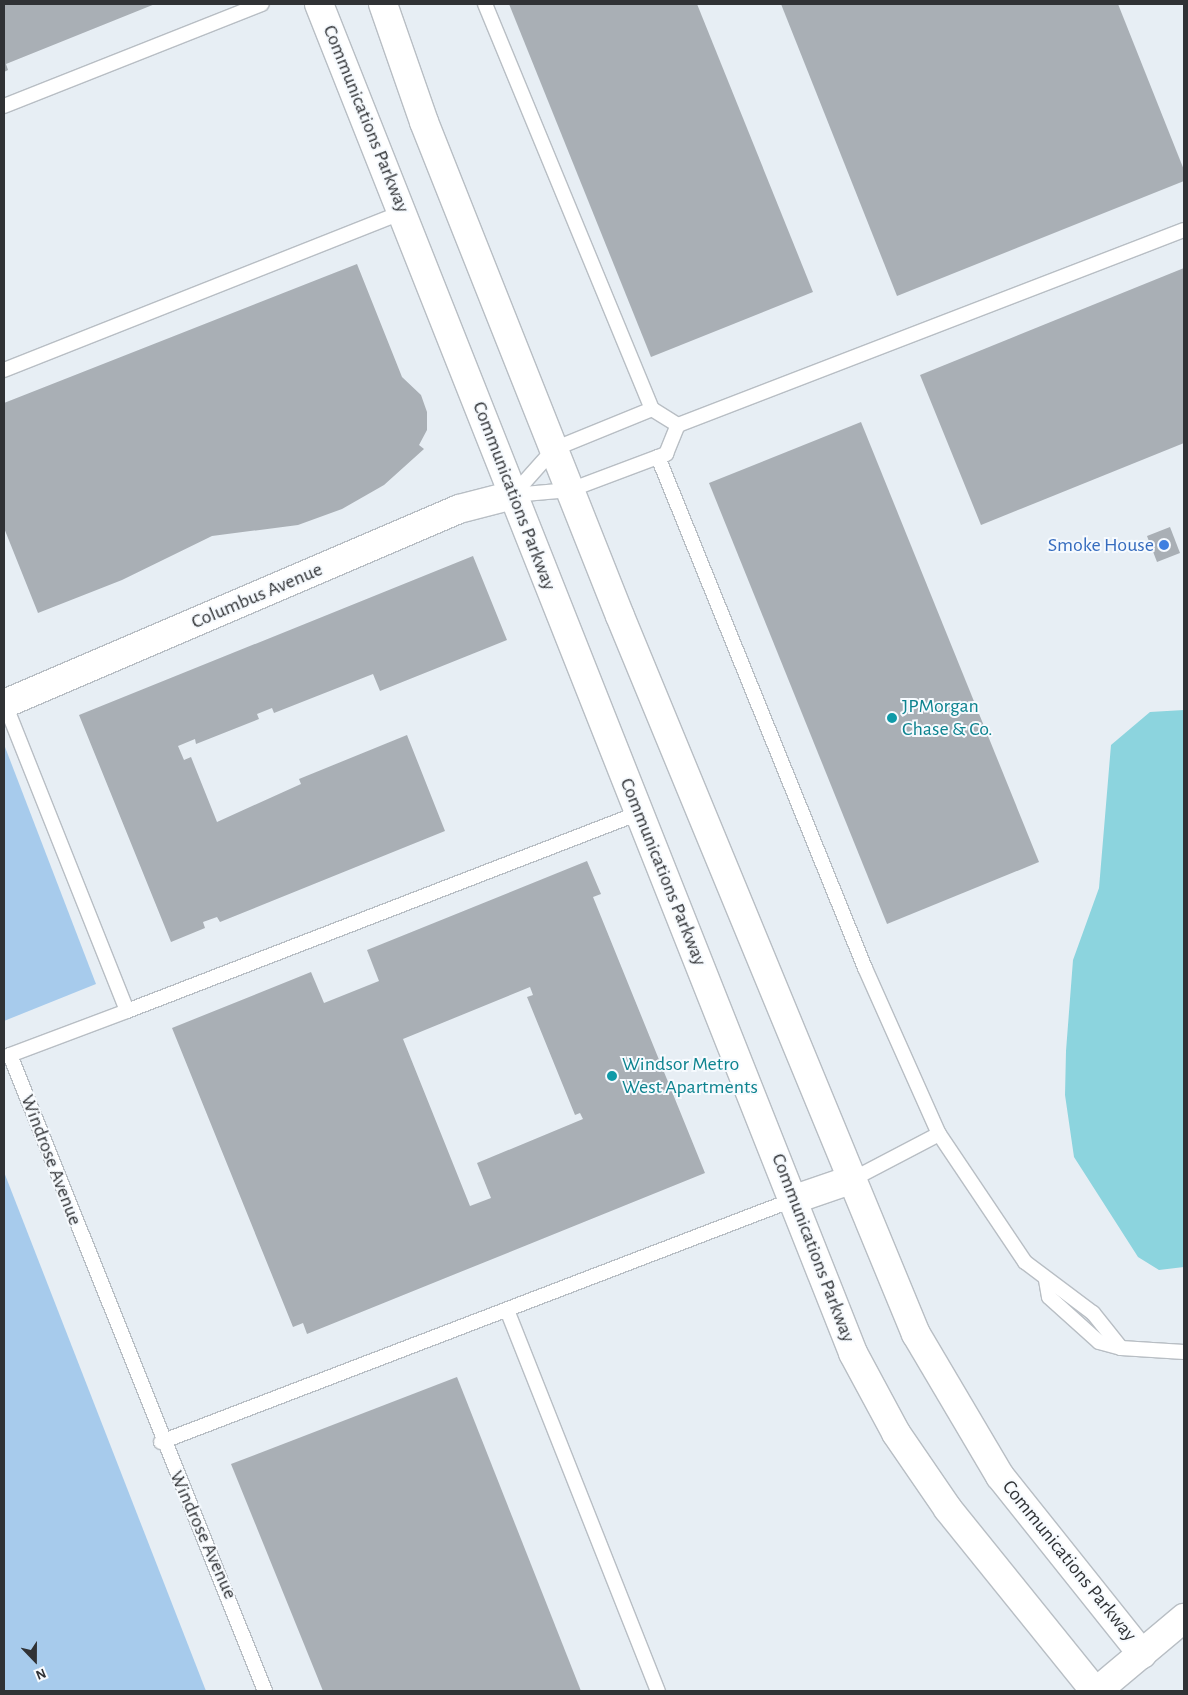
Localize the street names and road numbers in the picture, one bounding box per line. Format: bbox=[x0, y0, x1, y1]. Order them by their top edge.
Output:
street label: Communications Parkway bbox=[317, 22, 415, 216]
street label: Communications Parkway bbox=[467, 398, 561, 594]
street label: Columbus Avenue bbox=[188, 558, 326, 634]
street label: Communications Parkway bbox=[614, 775, 712, 969]
street label: Windrose Avenue bbox=[15, 1091, 87, 1229]
street label: Communications Parkway bbox=[766, 1150, 860, 1346]
street label: Windrose Avenue bbox=[164, 1467, 242, 1603]
street label: Communications Parkway bbox=[997, 1476, 1141, 1646]

